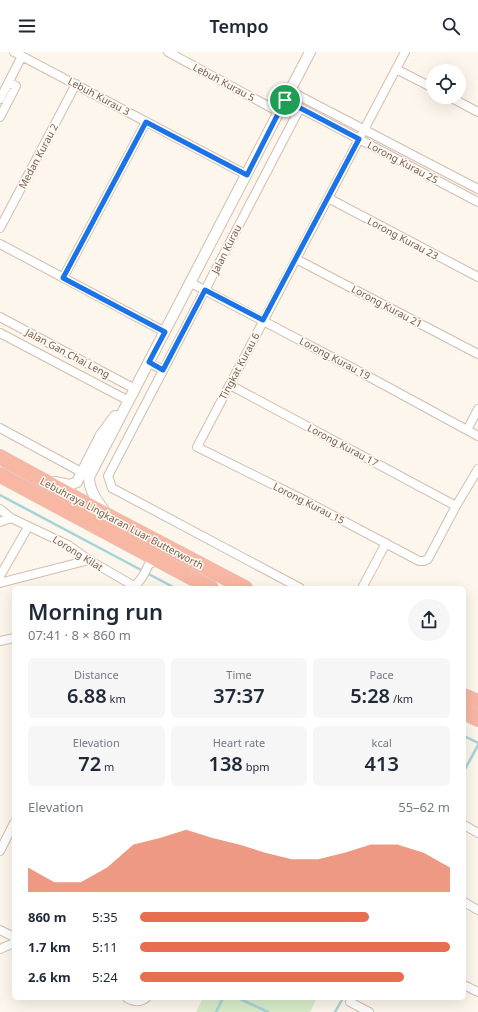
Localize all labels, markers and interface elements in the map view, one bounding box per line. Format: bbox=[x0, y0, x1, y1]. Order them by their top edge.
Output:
text: Tempo bbox=[209, 14, 269, 38]
icon: menu bbox=[16, 15, 38, 37]
icon: search bbox=[440, 15, 462, 37]
street label: Lebuh Kurau 5 bbox=[191, 60, 258, 104]
map controls bbox=[426, 64, 466, 104]
button: locate bbox=[426, 64, 466, 104]
street label: Lebuh Kurau 3 bbox=[66, 74, 133, 118]
pin bbox=[268, 83, 302, 117]
icon: arrive bbox=[274, 89, 296, 111]
street label: Medan Kurau 2 bbox=[15, 121, 61, 191]
street label: Lorong Kurau 25 bbox=[365, 137, 441, 187]
street label: Lorong Kurau 23 bbox=[365, 213, 441, 263]
street label: Jalan Kurau bbox=[207, 222, 244, 277]
street label: Lorong Kurau 21 bbox=[349, 281, 425, 331]
street label: Jalan Gan Chai Leng bbox=[23, 324, 113, 381]
street label: Tingkat Kurau 6 bbox=[215, 330, 263, 402]
street label: Lorong Kurau 19 bbox=[297, 333, 373, 383]
street label: Lorong Kurau 17 bbox=[305, 420, 381, 470]
street label: Lebuhraya Lingkaran Luar Butterworth bbox=[38, 474, 206, 572]
street label: Lorong Kurau 15 bbox=[271, 479, 347, 527]
street label: Lorong Kilat bbox=[50, 532, 106, 574]
text: Morning run bbox=[28, 596, 163, 626]
button: share bbox=[408, 599, 450, 641]
text: 07:41 · 8 × 860 m bbox=[28, 626, 131, 644]
text: Distance bbox=[74, 667, 119, 682]
text: Time bbox=[226, 667, 252, 682]
text: Pace bbox=[370, 667, 394, 682]
text: 6.88 bbox=[67, 682, 107, 709]
text: 37:37 bbox=[213, 682, 265, 709]
text: 5:28 bbox=[350, 682, 390, 709]
text: km bbox=[107, 691, 126, 706]
text: /km bbox=[390, 691, 413, 706]
text: Elevation bbox=[73, 735, 120, 750]
text: Heart rate bbox=[213, 735, 265, 750]
text: kcal bbox=[372, 735, 392, 750]
text: 72 bbox=[78, 750, 101, 777]
text: 138 bbox=[208, 750, 243, 777]
text: 413 bbox=[365, 750, 399, 777]
text: m bbox=[101, 759, 114, 774]
text: bpm bbox=[243, 759, 270, 774]
text: Elevation bbox=[28, 798, 84, 816]
text: 55–62 m bbox=[398, 798, 450, 816]
text: 860 m bbox=[28, 908, 66, 926]
text: 5:35 bbox=[92, 908, 118, 926]
text: 1.7 km bbox=[28, 938, 71, 956]
text: 5:11 bbox=[92, 938, 118, 956]
text: 2.6 km bbox=[28, 968, 71, 986]
text: 5:24 bbox=[92, 968, 118, 986]

